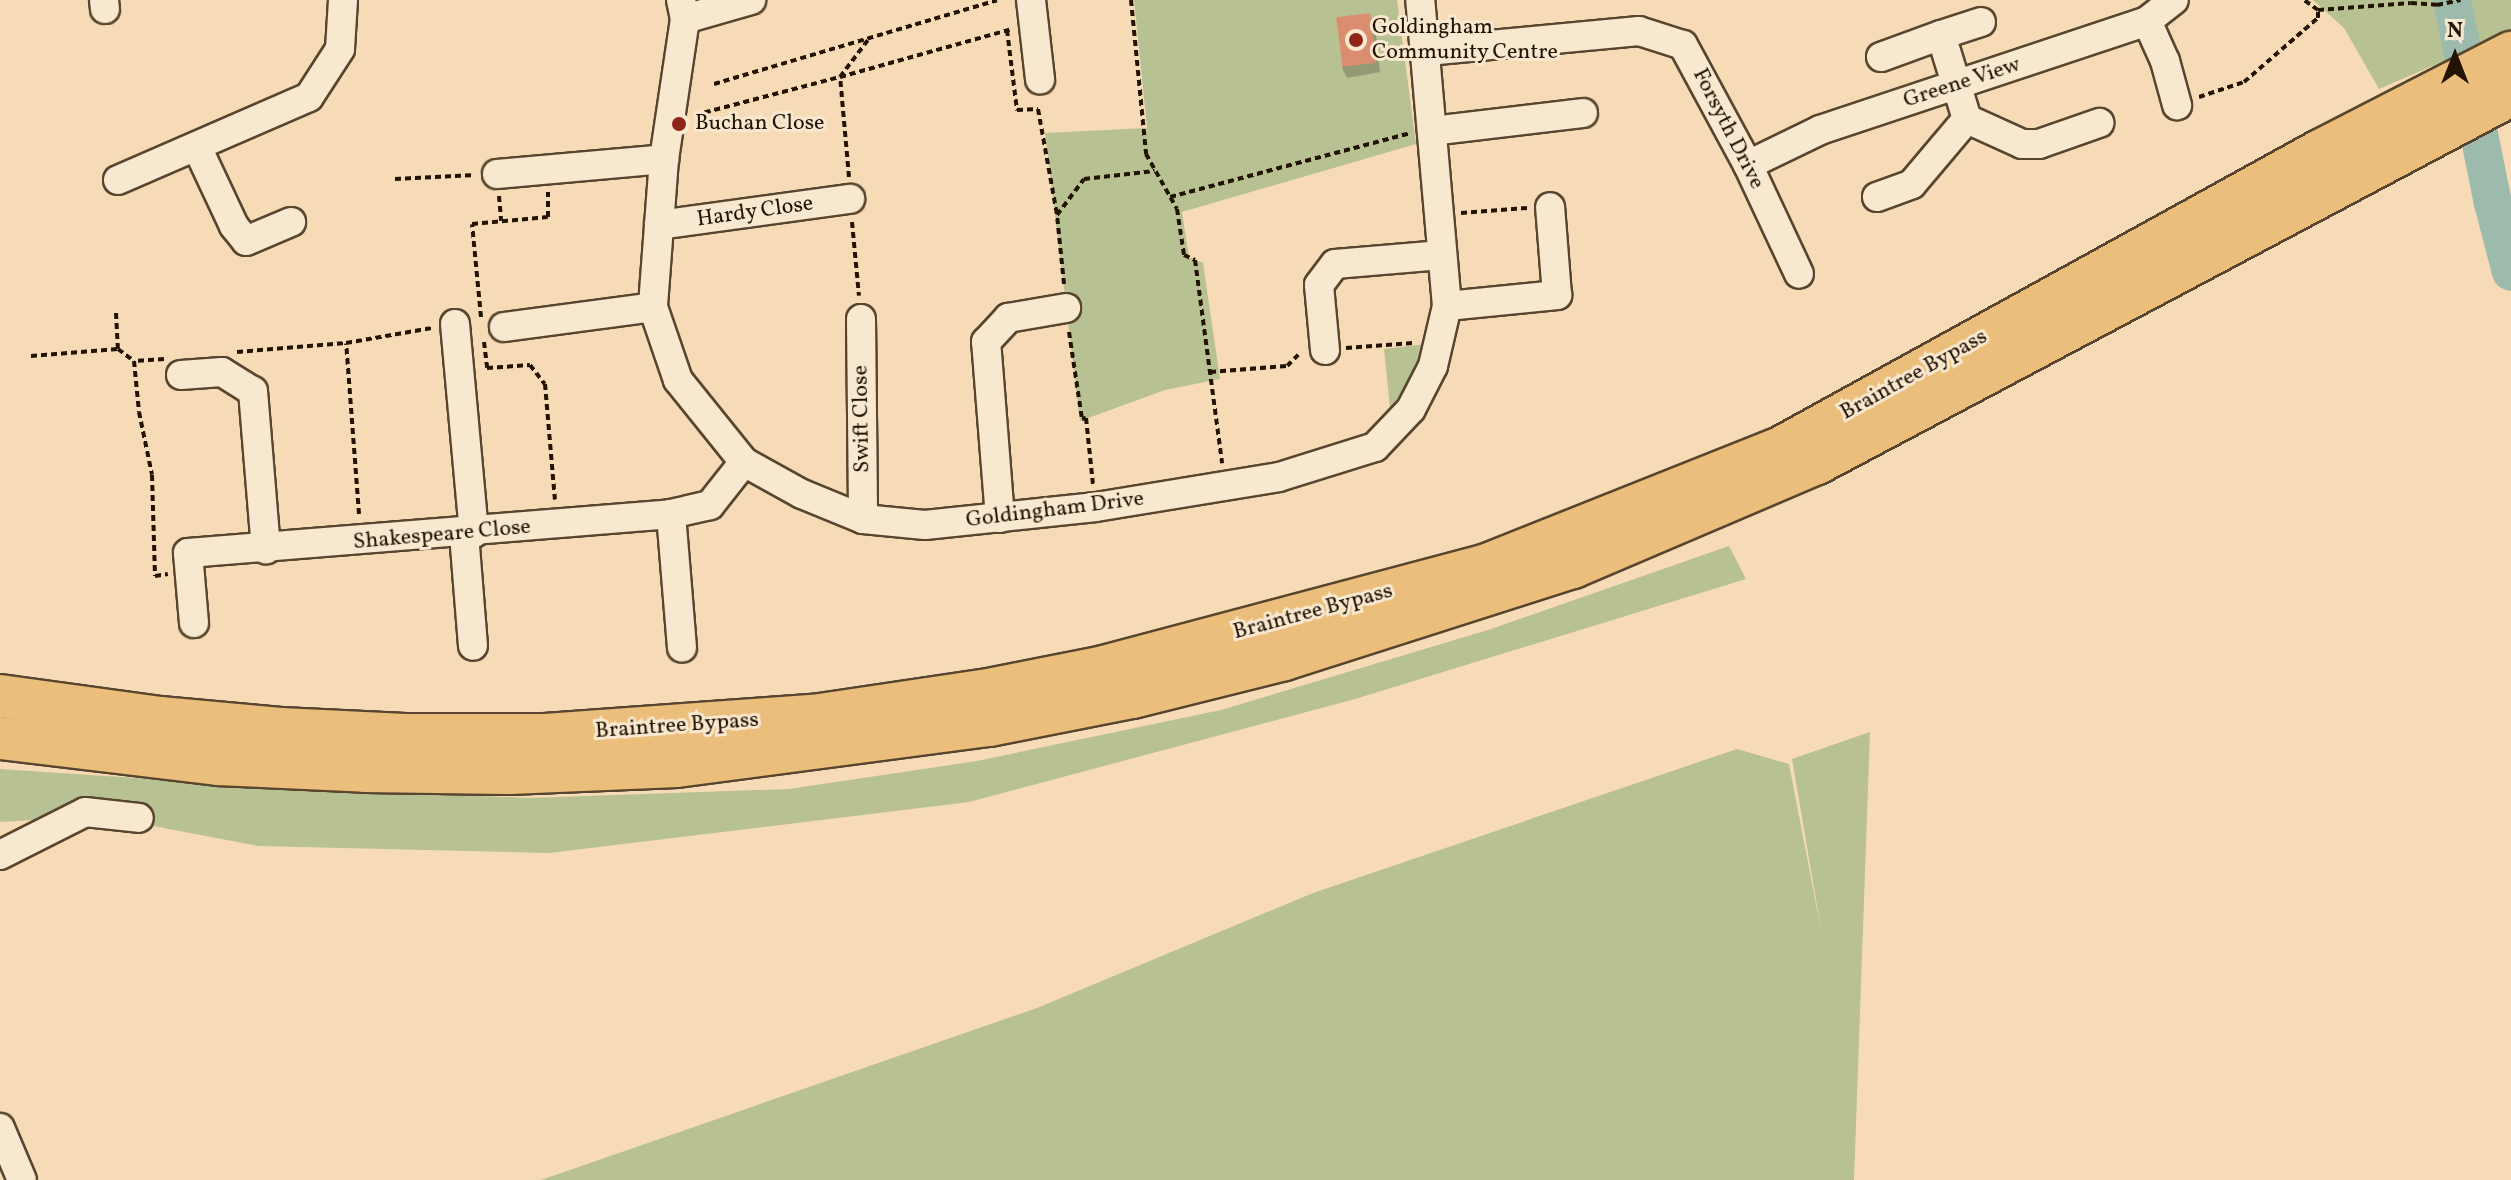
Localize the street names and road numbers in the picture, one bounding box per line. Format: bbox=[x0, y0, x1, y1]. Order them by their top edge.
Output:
street label: Greene View bbox=[1900, 52, 2024, 114]
street label: Forsyth Drive bbox=[1686, 64, 1770, 194]
street label: Hardy Close bbox=[695, 191, 815, 233]
street label: Braintree Bypass bbox=[1836, 324, 1992, 426]
street label: Swift Close bbox=[848, 365, 876, 473]
street label: Goldingham Drive bbox=[964, 486, 1146, 534]
street label: Shakespeare Close bbox=[352, 514, 532, 556]
street label: Braintree Bypass bbox=[1230, 578, 1396, 646]
street label: Braintree Bypass bbox=[594, 707, 760, 745]

